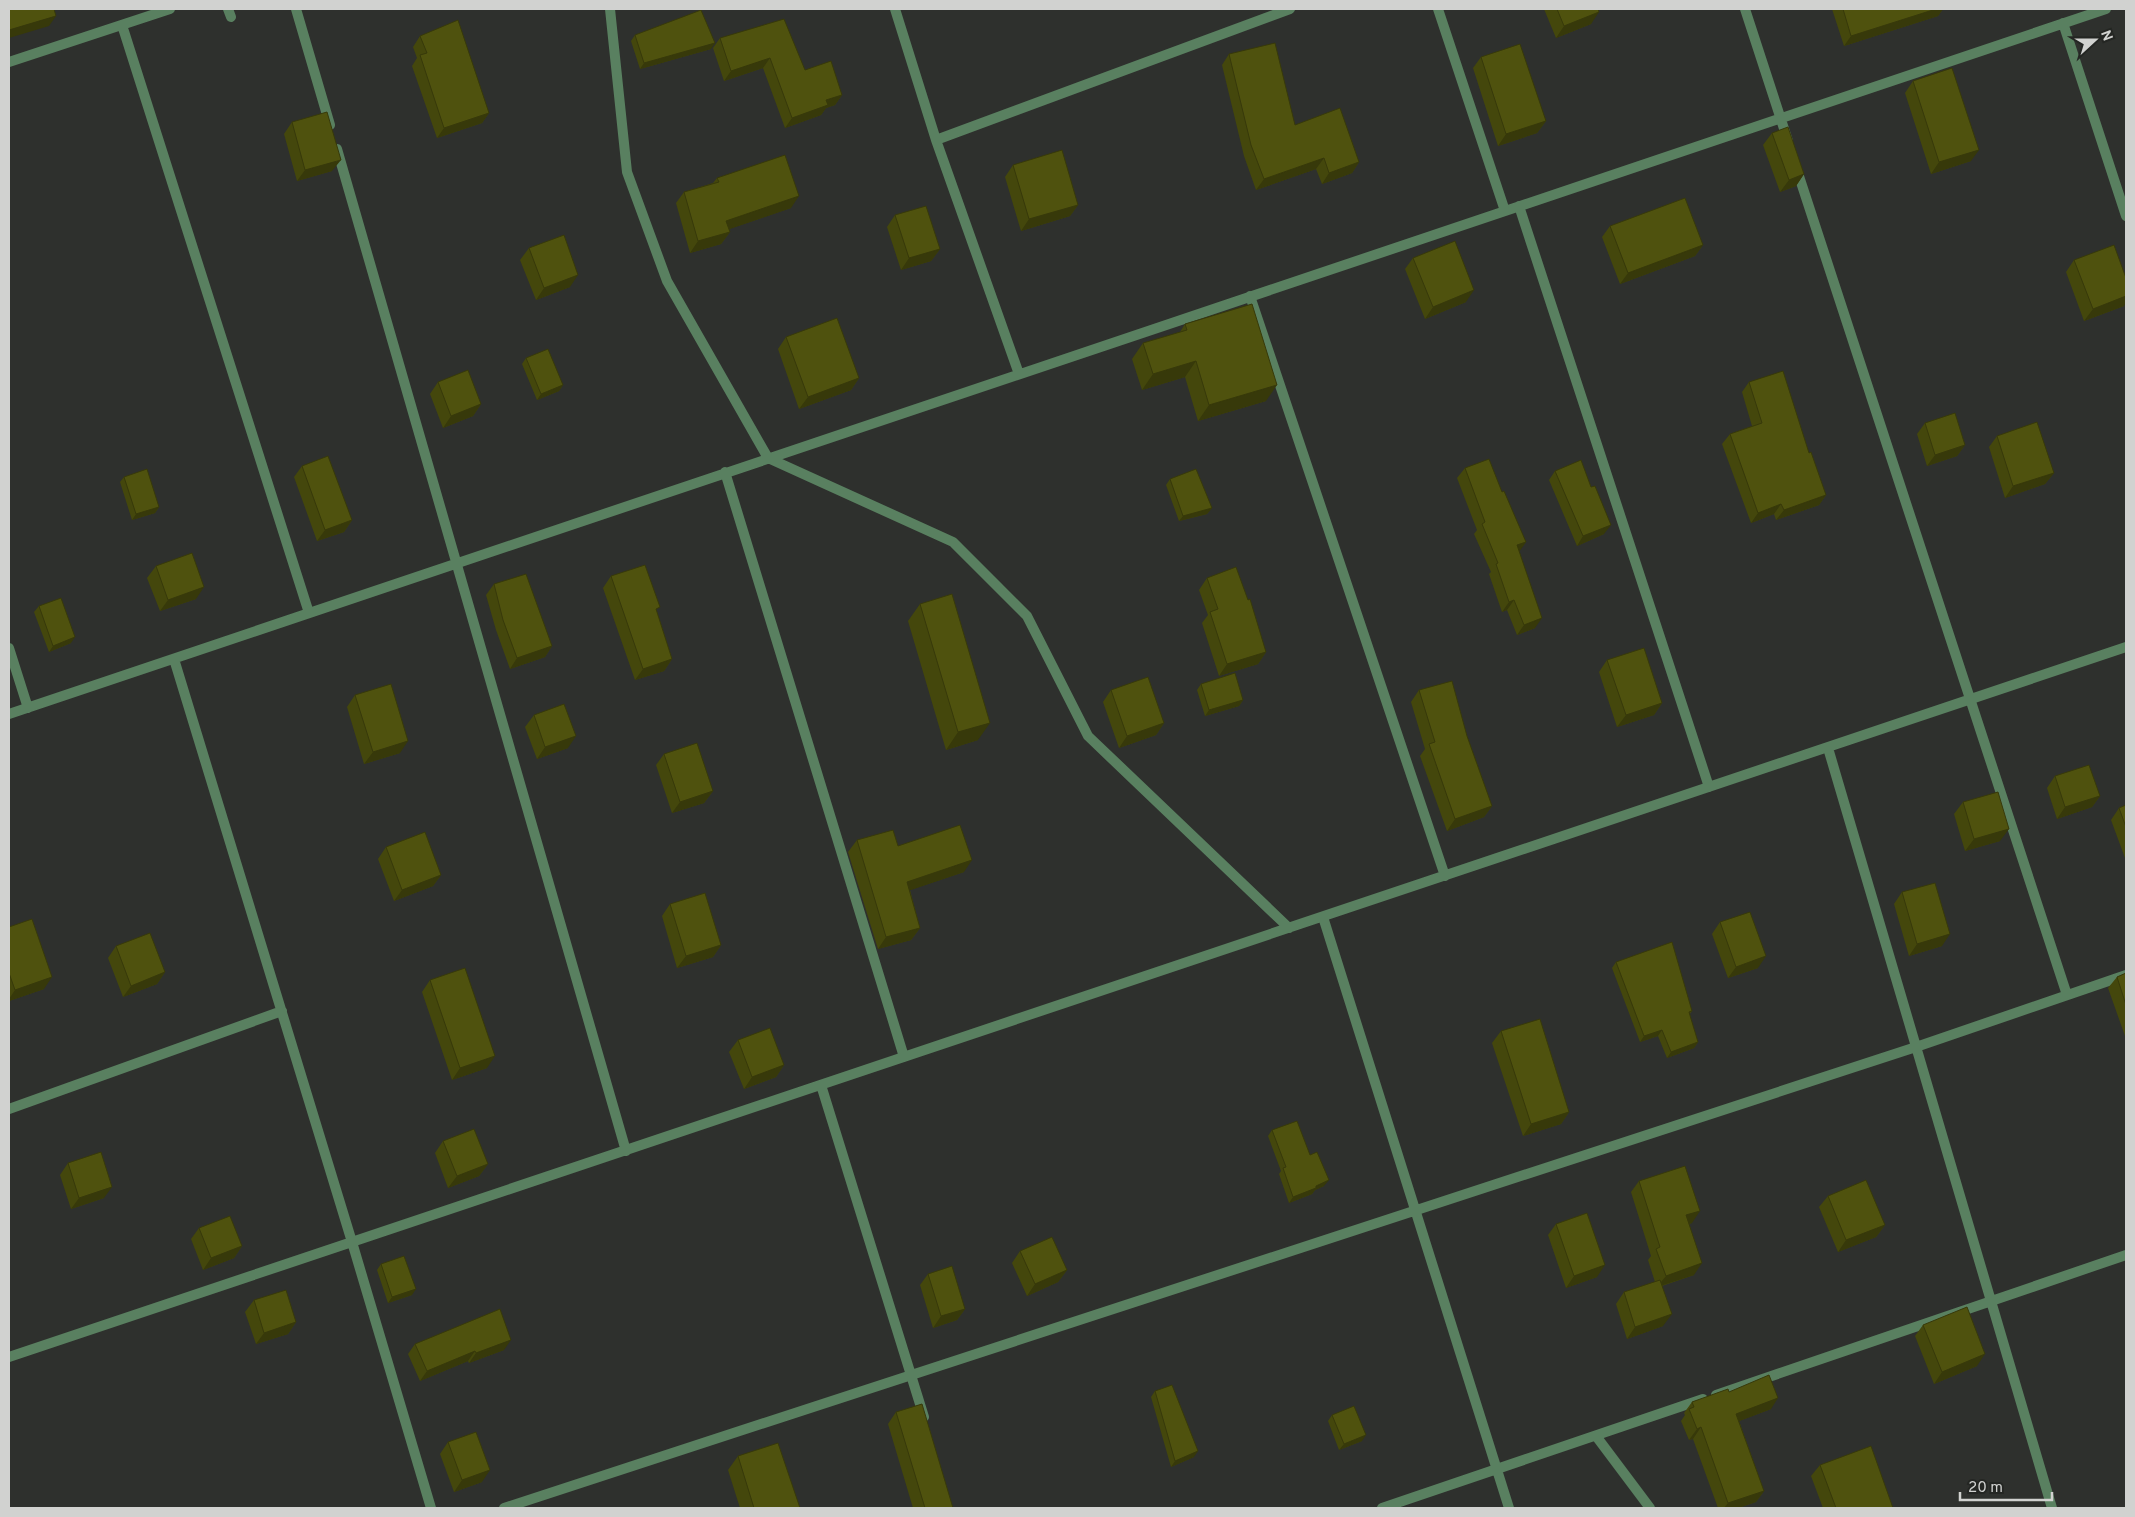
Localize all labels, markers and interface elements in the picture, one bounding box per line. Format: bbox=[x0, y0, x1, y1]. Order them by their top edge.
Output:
north arrow bbox=[2070, 15, 2120, 65]
text: N bbox=[2096, 28, 2115, 44]
scale bar bbox=[1960, 1470, 2052, 1502]
text: 20 m bbox=[1968, 1479, 2003, 1498]

